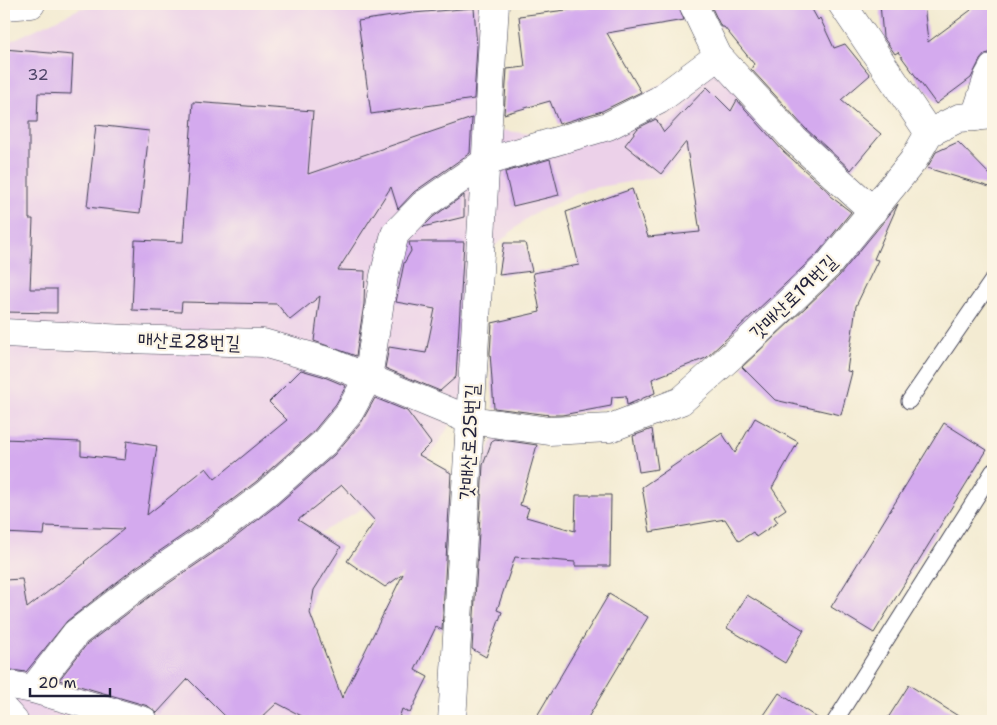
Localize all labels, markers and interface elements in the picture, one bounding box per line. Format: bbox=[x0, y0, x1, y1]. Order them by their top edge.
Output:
house number: 32 bbox=[27, 64, 49, 85]
street label: 갓매산로19번길 bbox=[744, 249, 842, 345]
street label: 매산로28번길 bbox=[137, 327, 241, 355]
street label: 갓매산로25번길 bbox=[453, 383, 485, 501]
scale bar bbox=[30, 665, 110, 697]
text: 20 m bbox=[38, 673, 77, 693]

